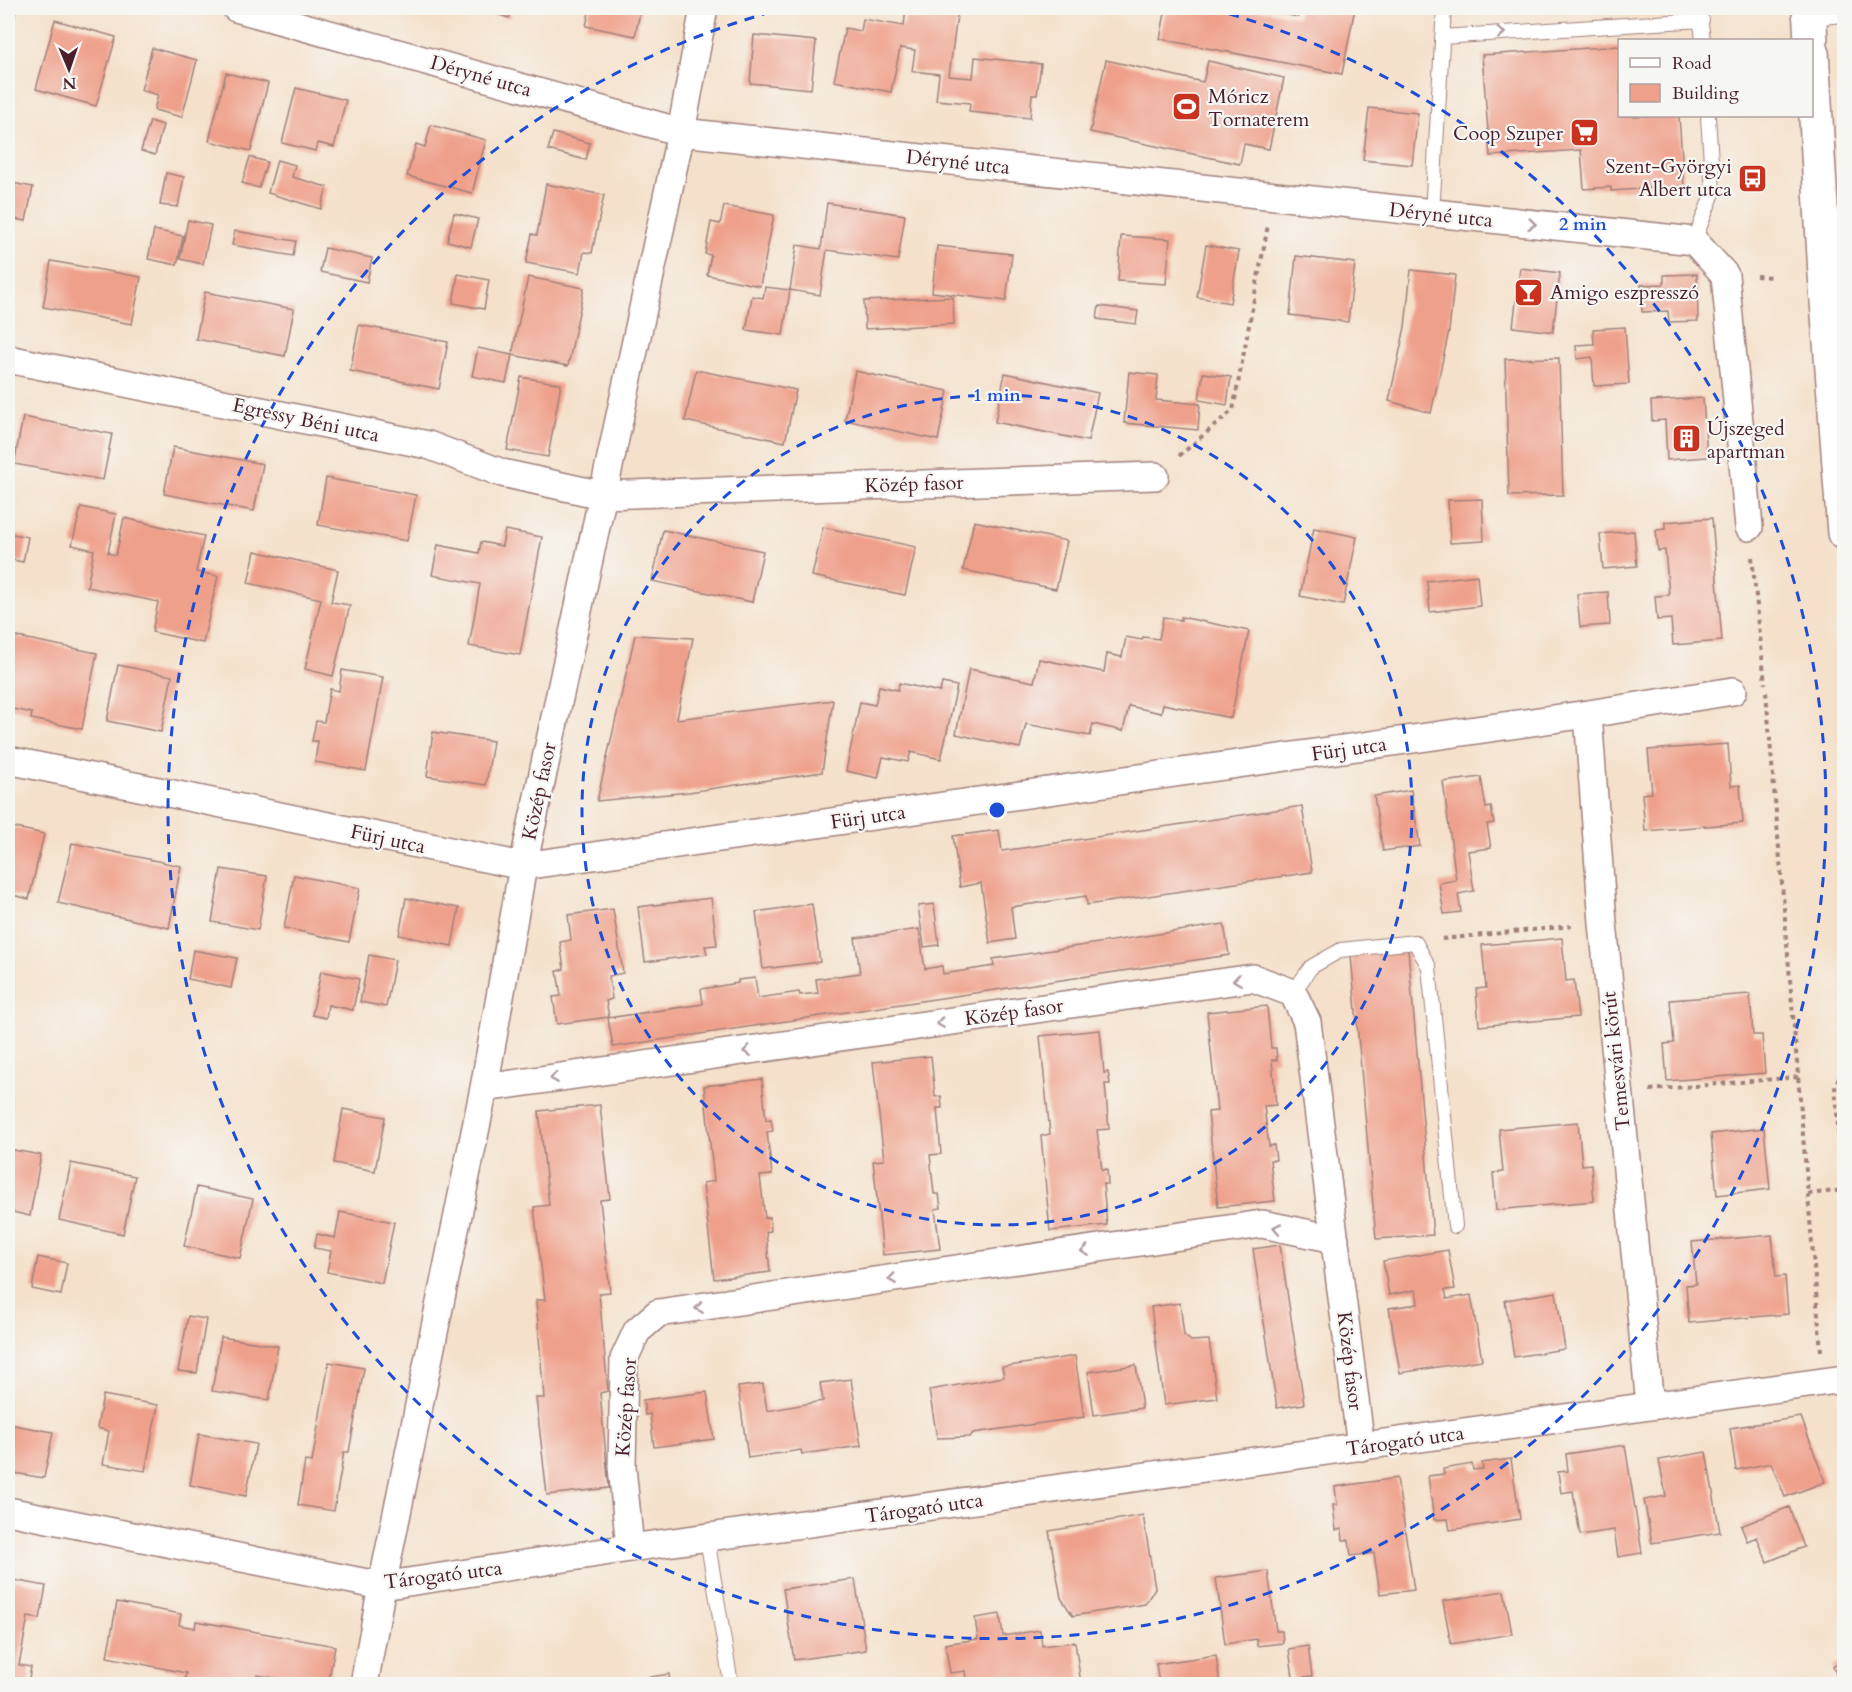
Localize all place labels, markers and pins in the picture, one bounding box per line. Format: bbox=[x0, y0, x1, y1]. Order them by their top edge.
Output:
place label: Móricz Tornaterem bbox=[1208, 83, 1310, 133]
sports icon: Móricz Tornaterem bbox=[1171, 91, 1203, 123]
supermarket icon: Coop Szuper bbox=[1568, 117, 1600, 149]
place label: Coop Szuper bbox=[1453, 120, 1564, 147]
place label: Szent-Györgyi Albert utca bbox=[1605, 153, 1732, 203]
bus stop icon: Szent-Györgyi Albert utca bbox=[1737, 162, 1769, 194]
bar icon: Amigo eszpresszó bbox=[1513, 276, 1545, 308]
place label: Amigo eszpresszó bbox=[1550, 279, 1699, 306]
place label: Újszeged apartman bbox=[1707, 415, 1786, 465]
building icon: Újszeged apartman bbox=[1670, 423, 1702, 455]
centre of rings bbox=[987, 800, 1007, 820]

